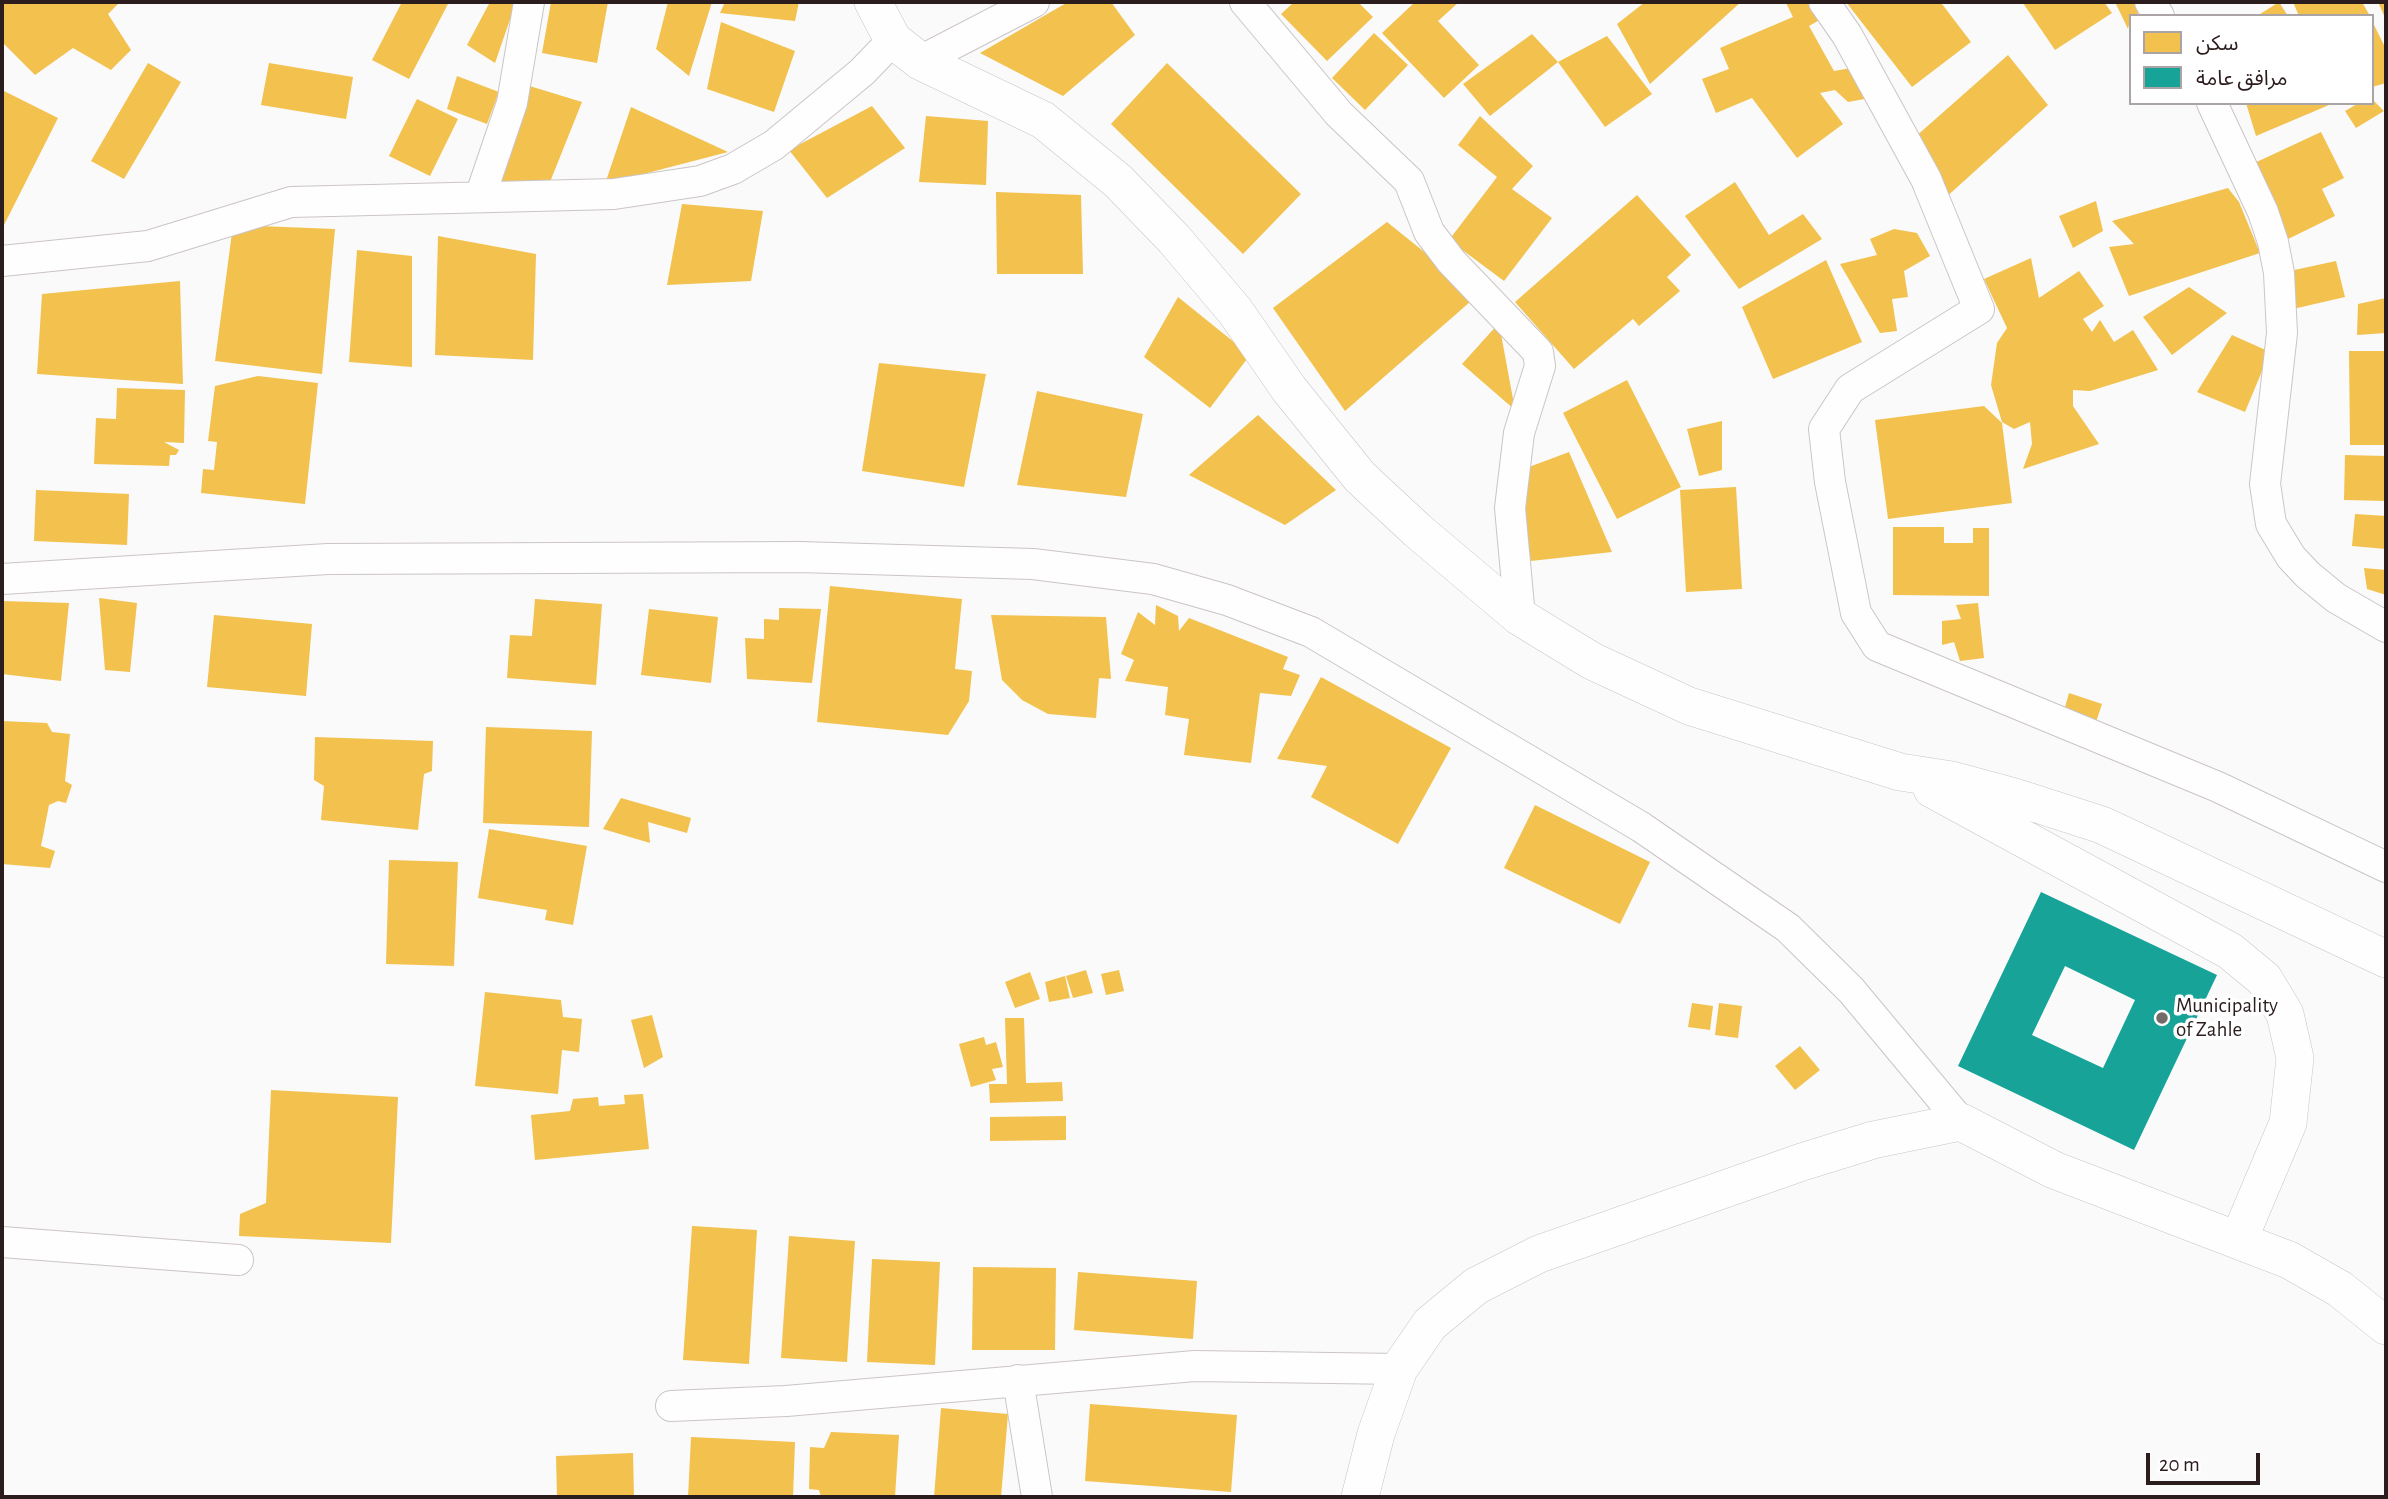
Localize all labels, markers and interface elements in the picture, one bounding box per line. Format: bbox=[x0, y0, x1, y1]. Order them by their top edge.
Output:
legend bbox=[2129, 14, 2374, 105]
text: سكن bbox=[2196, 33, 2238, 54]
text: مرافق عامة bbox=[2196, 68, 2288, 89]
place label: Municipality of Zahle bbox=[2176, 993, 2278, 1043]
marker: Municipality of Zahle bbox=[2154, 1010, 2170, 1026]
scale bar bbox=[2150, 1440, 2264, 1484]
text: 20 m bbox=[2159, 1454, 2200, 1475]

